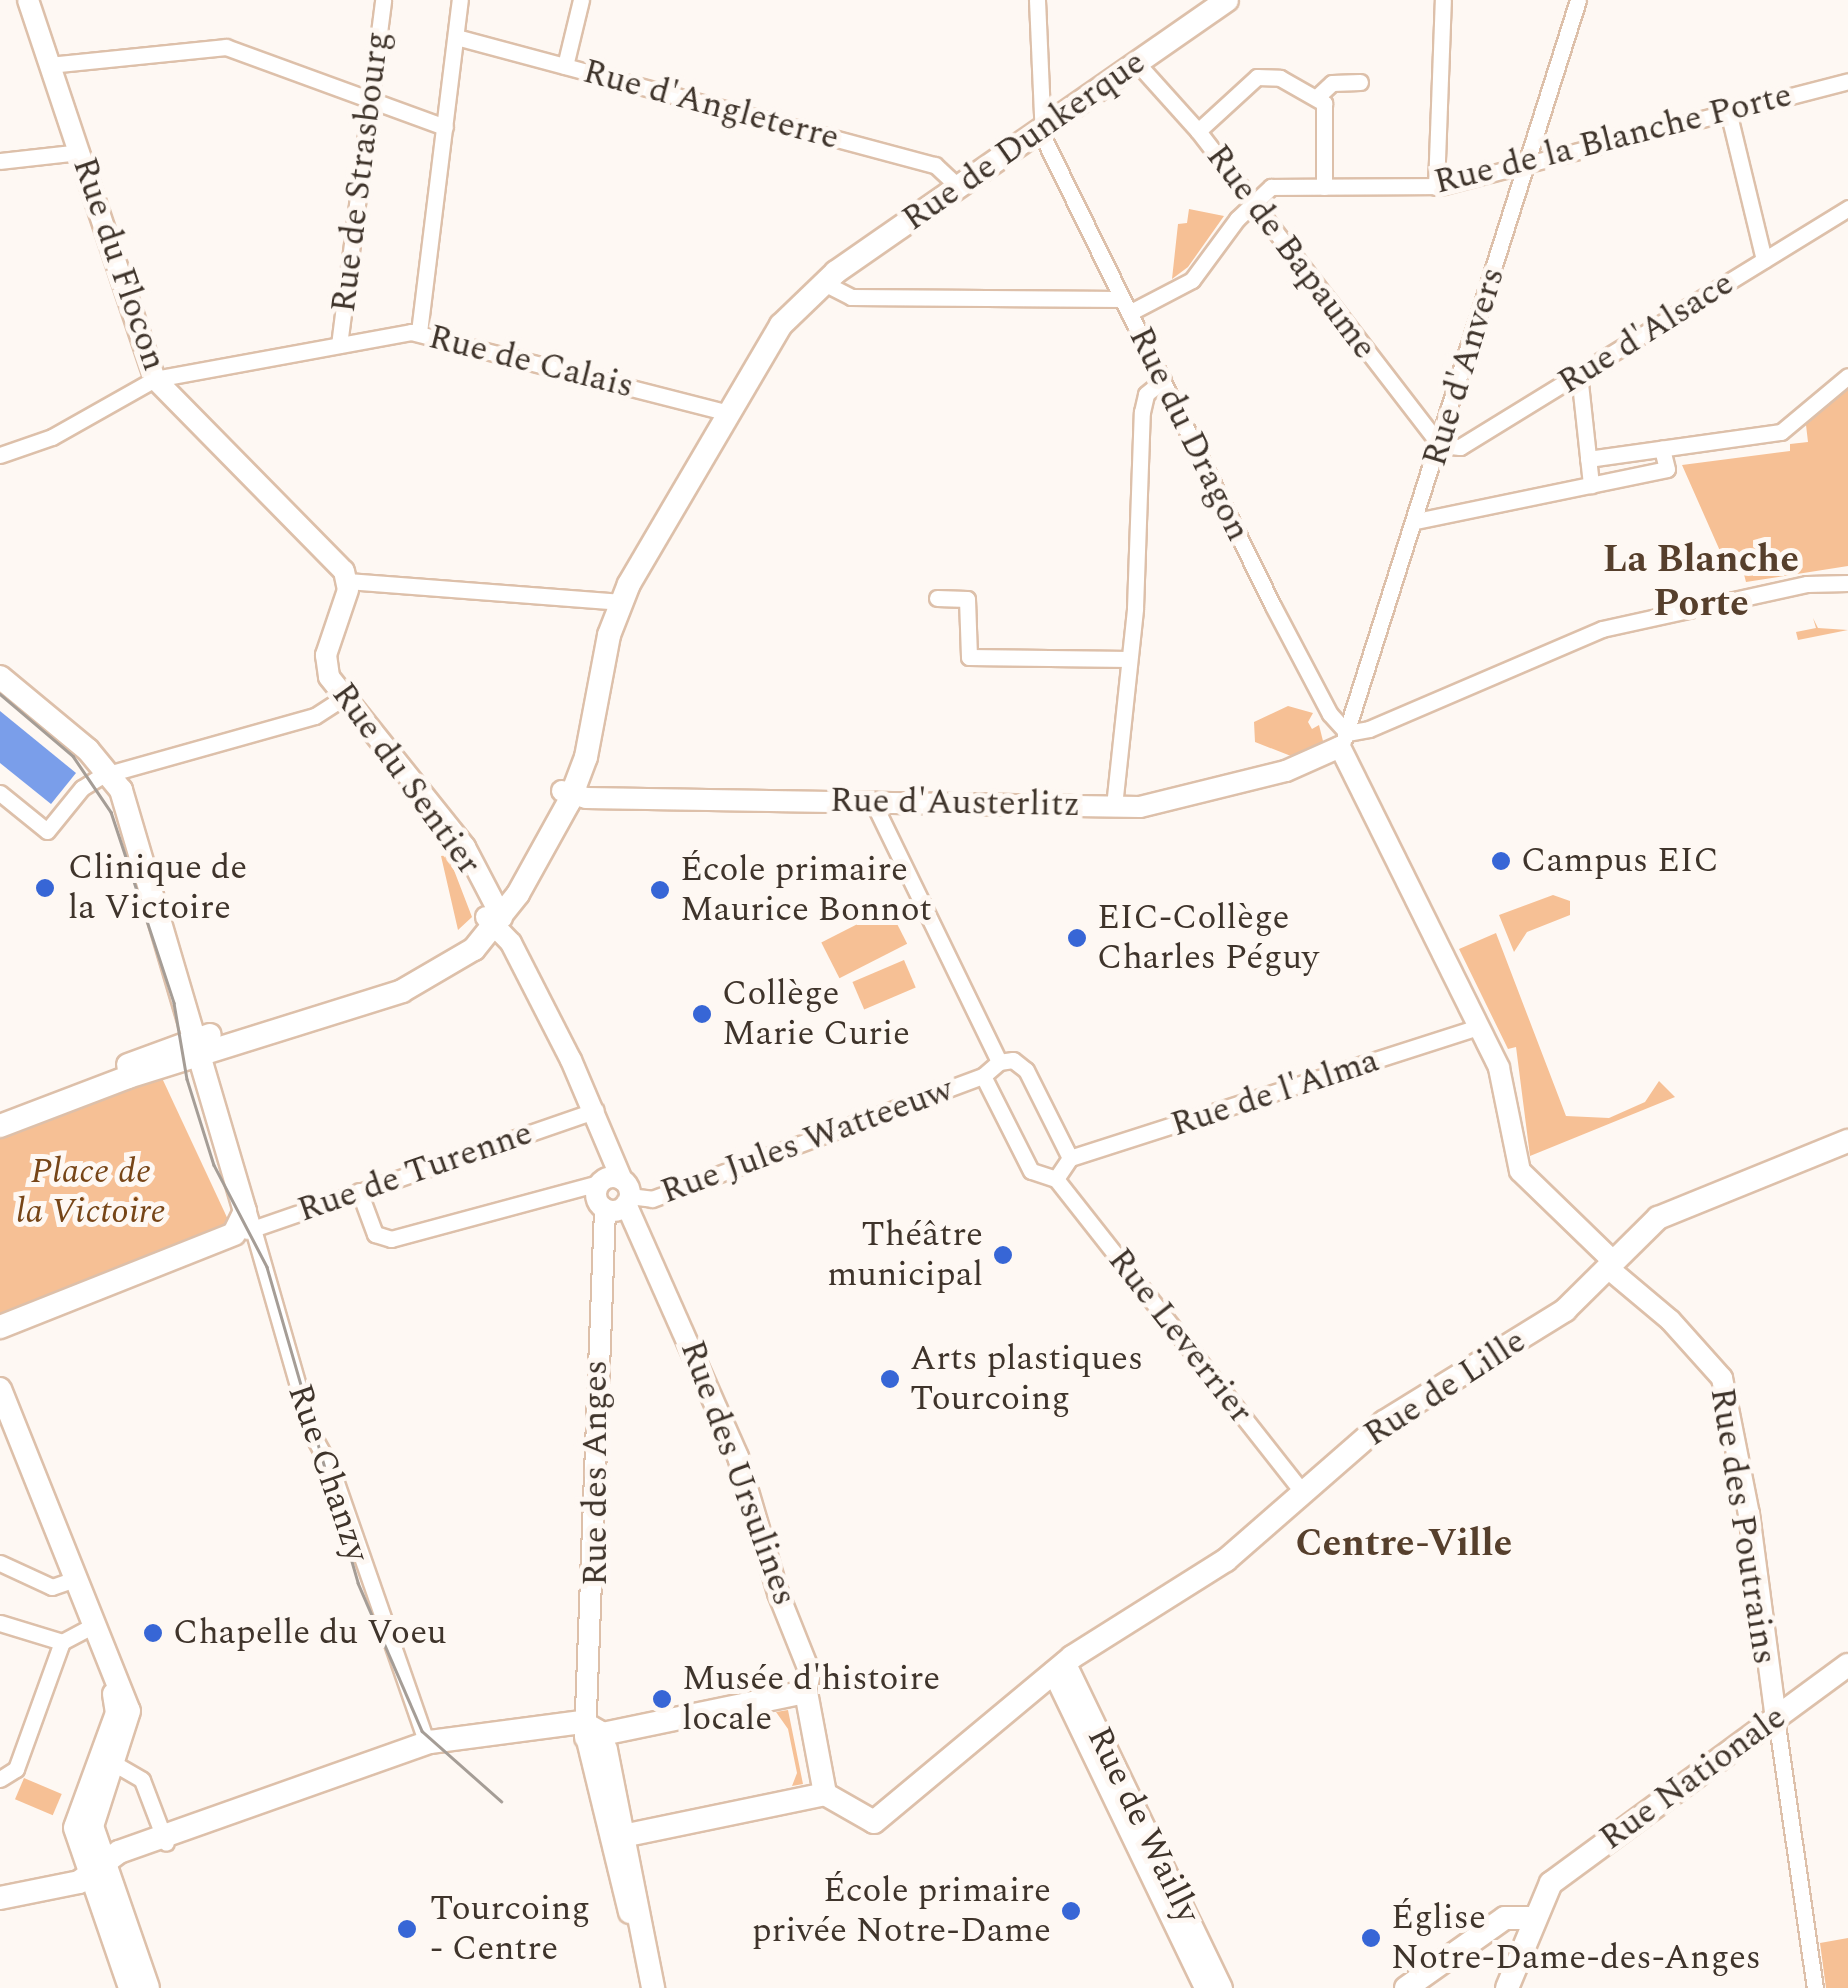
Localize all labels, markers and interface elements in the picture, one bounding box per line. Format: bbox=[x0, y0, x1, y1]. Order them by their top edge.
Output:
street label: Rue de Strasbourg bbox=[323, 29, 399, 315]
street label: Rue de Dunkerque bbox=[895, 42, 1153, 240]
street label: Rue d'Angleterre bbox=[578, 51, 844, 159]
street label: Rue de la Blanche Porte bbox=[1430, 74, 1796, 204]
street label: Rue de Bapaume bbox=[1197, 136, 1385, 368]
street label: Rue du Flocon bbox=[63, 152, 175, 376]
street label: Rue d'Anvers bbox=[1414, 262, 1514, 472]
street label: Rue d'Alsace bbox=[1551, 262, 1741, 404]
street label: Rue de Calais bbox=[424, 316, 638, 408]
street label: Rue du Dragon bbox=[1119, 320, 1259, 548]
district label: La Blanche Porte bbox=[1603, 538, 1799, 628]
street label: Rue du Sentier bbox=[322, 675, 490, 883]
street label: Rue d'Austerlitz bbox=[829, 780, 1081, 826]
place label: Campus EIC bbox=[1521, 840, 1719, 882]
place label: Clinique de la Victoire bbox=[68, 847, 247, 929]
place label: École primaire Maurice Bonnot bbox=[680, 849, 932, 931]
marker: Campus EIC bbox=[1490, 850, 1512, 872]
marker: Clinique de la Victoire bbox=[32, 875, 58, 901]
marker: École primaire Maurice Bonnot bbox=[649, 879, 671, 901]
place label: EIC-Collège Charles Péguy bbox=[1097, 897, 1319, 979]
marker: EIC-Collège Charles Péguy bbox=[1066, 927, 1088, 949]
place label: Collège Marie Curie bbox=[722, 973, 910, 1055]
marker: Collège Marie Curie bbox=[691, 1003, 713, 1025]
street label: Rue de l'Alma bbox=[1166, 1040, 1384, 1146]
street label: Rue Jules Watteeuw bbox=[655, 1069, 959, 1213]
street label: Rue de Turenne bbox=[292, 1112, 538, 1232]
park label: Place de la Victoire bbox=[16, 1151, 166, 1233]
place label: Théâtre municipal bbox=[827, 1214, 983, 1296]
street label: Rue Leverrier bbox=[1099, 1240, 1261, 1432]
marker: Théâtre municipal bbox=[992, 1244, 1014, 1266]
street label: Rue de Lille bbox=[1356, 1320, 1534, 1456]
street label: Rue des Ursulines bbox=[671, 1335, 805, 1611]
place label: Arts plastiques Tourcoing bbox=[910, 1338, 1143, 1420]
street label: Rue des Anges bbox=[575, 1360, 617, 1586]
marker: Arts plastiques Tourcoing bbox=[879, 1368, 901, 1390]
street label: Rue Chanzy bbox=[278, 1379, 378, 1567]
street label: Rue des Poutrains bbox=[1700, 1385, 1786, 1667]
district label: Centre-Ville bbox=[1296, 1522, 1512, 1568]
place label: Chapelle du Voeu bbox=[173, 1612, 447, 1654]
marker: Chapelle du Voeu bbox=[142, 1622, 164, 1644]
place label: Musée d'histoire locale bbox=[682, 1658, 940, 1740]
marker: Musée d'histoire locale bbox=[651, 1688, 673, 1710]
street label: Rue Nationale bbox=[1592, 1696, 1794, 1860]
street label: Rue de Wailly bbox=[1077, 1720, 1209, 1930]
place label: École primaire privée Notre-Dame bbox=[752, 1870, 1051, 1952]
place label: Tourcoing - Centre bbox=[430, 1888, 590, 1970]
place label: Église Notre-Dame-des-Anges bbox=[1391, 1897, 1761, 1979]
marker: École primaire privée Notre-Dame bbox=[1060, 1900, 1082, 1922]
marker: Tourcoing - Centre bbox=[394, 1916, 420, 1942]
marker: Église Notre-Dame-des-Anges bbox=[1360, 1927, 1382, 1949]

